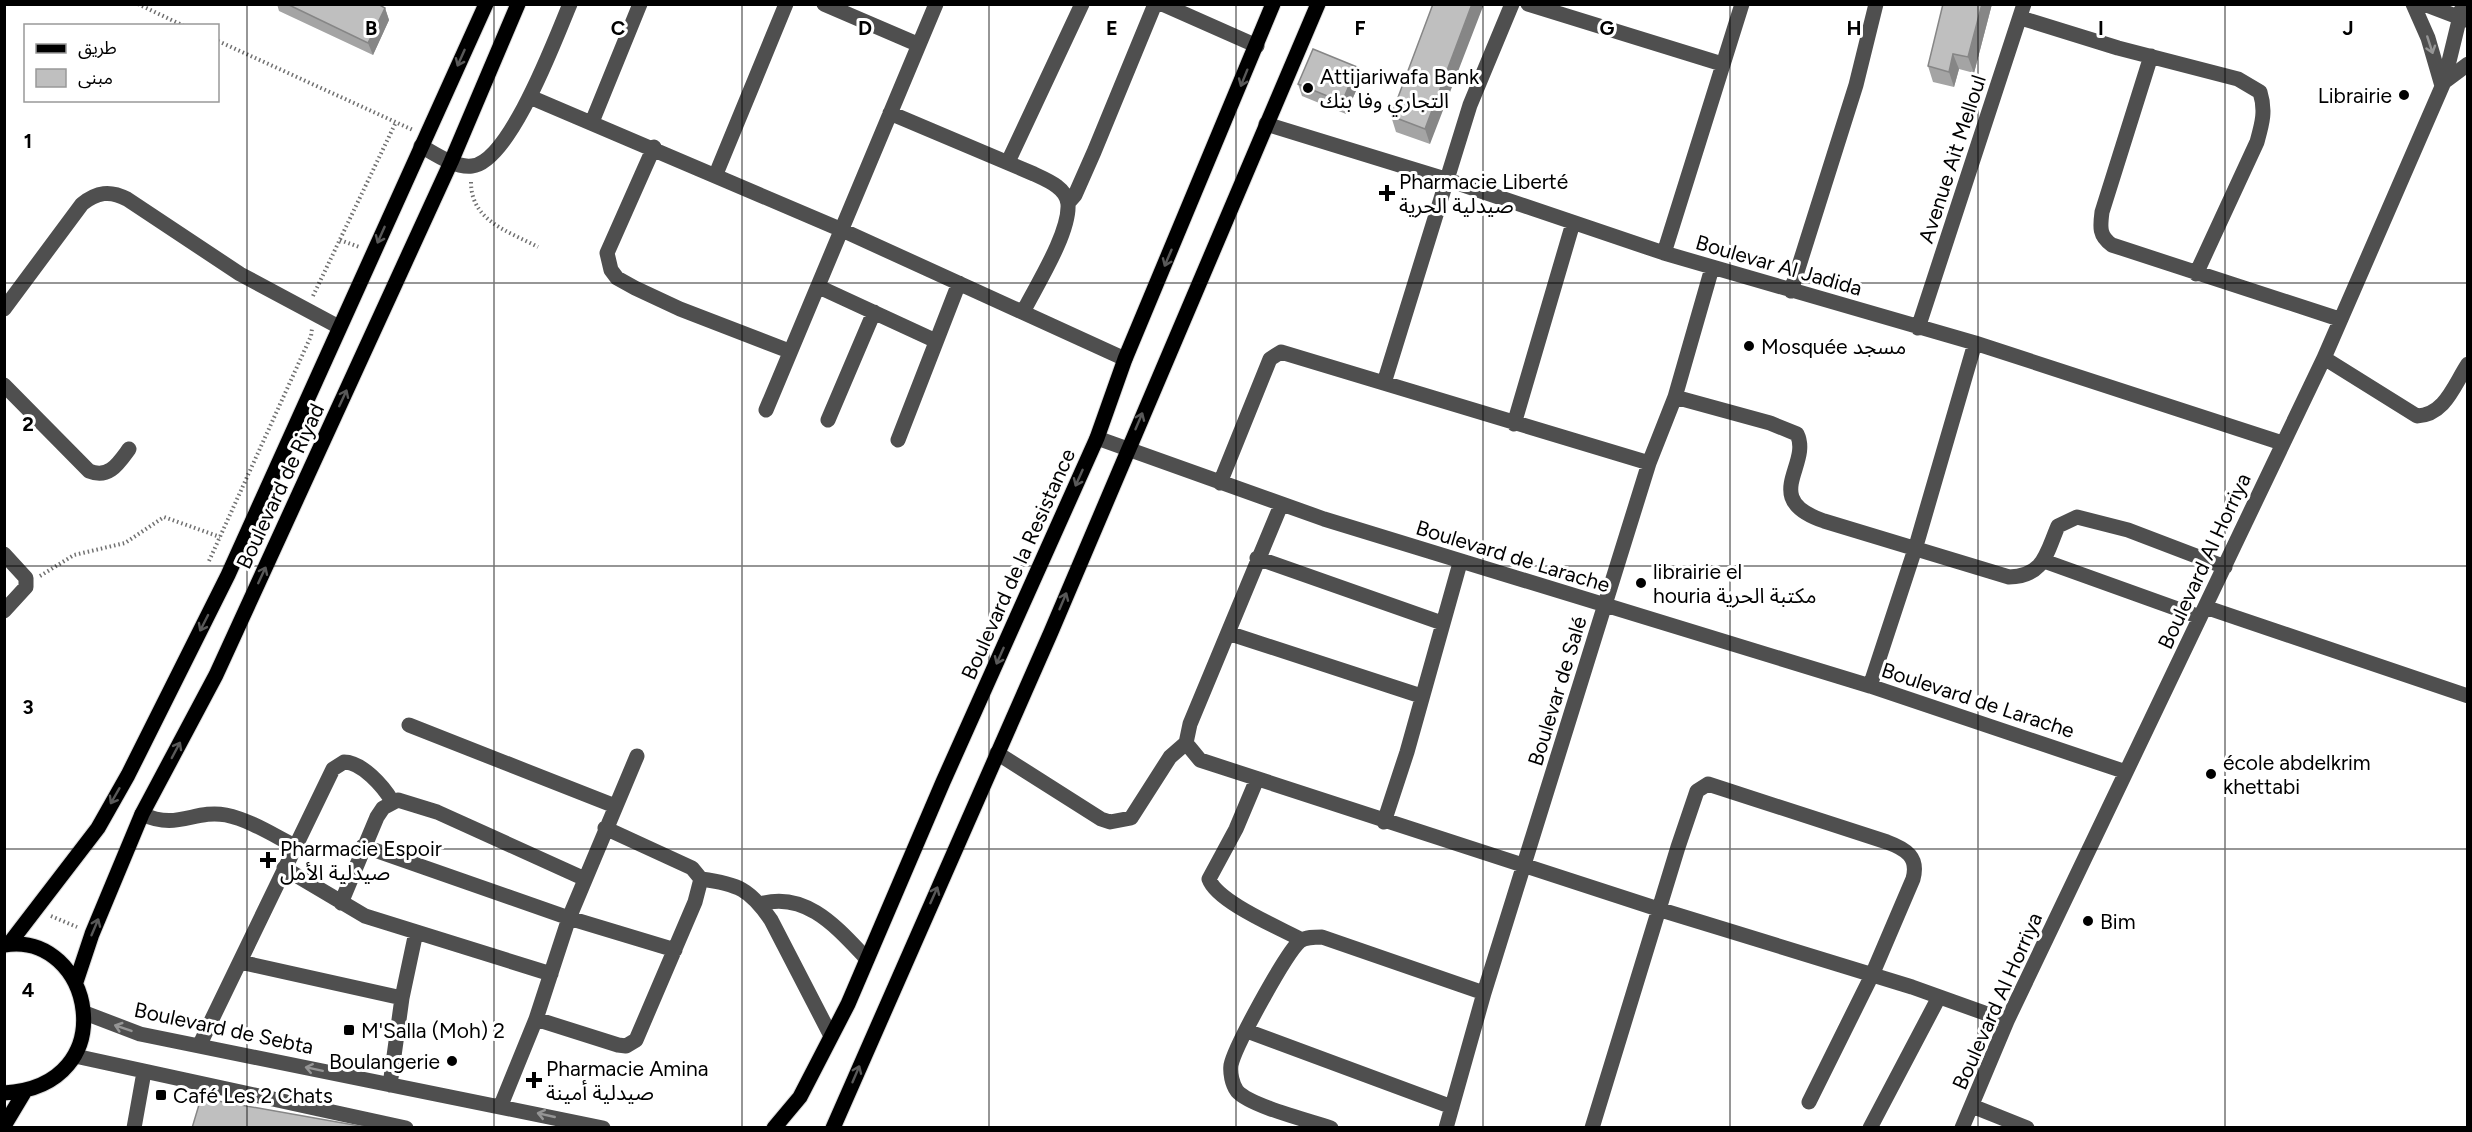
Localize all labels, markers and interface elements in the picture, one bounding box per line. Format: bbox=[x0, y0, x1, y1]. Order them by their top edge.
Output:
text: B bbox=[365, 16, 377, 40]
text: C bbox=[611, 16, 625, 40]
text: D bbox=[858, 16, 872, 40]
text: E bbox=[1106, 16, 1118, 40]
text: F bbox=[1354, 16, 1366, 40]
text: G bbox=[1600, 16, 1615, 40]
text: H bbox=[1847, 16, 1862, 40]
text: I bbox=[2098, 16, 2104, 40]
text: J bbox=[2342, 16, 2354, 40]
legend bbox=[24, 24, 219, 102]
one-way arrow bbox=[2425, 35, 2436, 54]
text: طريق bbox=[78, 37, 117, 59]
one-way arrow bbox=[455, 48, 467, 66]
place label: Attijariwafa Bank التجاري وفا بنك bbox=[1320, 64, 1480, 116]
text: مبنى bbox=[78, 67, 113, 89]
one-way arrow bbox=[1238, 69, 1249, 87]
street label: Avenue Ait Melloul bbox=[1913, 72, 1991, 246]
marker: Attijariwafa Bank التجاري وفا بنك bbox=[1301, 81, 1315, 95]
place label: Librairie bbox=[2318, 83, 2392, 108]
marker: Librairie bbox=[2397, 88, 2411, 102]
text: 1 bbox=[24, 129, 32, 153]
place label: Pharmacie Liberté صيدلية الحرية bbox=[1399, 169, 1568, 218]
marker: Pharmacie Liberté صيدلية الحرية bbox=[1380, 186, 1394, 200]
one-way arrow bbox=[374, 226, 386, 244]
street label: Boulevar Al Jadida bbox=[1693, 229, 1865, 301]
one-way arrow bbox=[1162, 249, 1173, 267]
place label: Mosquée مسجد bbox=[1761, 334, 1906, 359]
marker: Mosquée مسجد bbox=[1742, 339, 1756, 353]
one-way arrow bbox=[338, 389, 350, 407]
street label: Boulevard de Riyad bbox=[231, 399, 329, 573]
text: 2 bbox=[22, 412, 34, 436]
one-way arrow bbox=[1134, 413, 1145, 431]
street label: Boulevard de la Resistance bbox=[956, 445, 1080, 683]
one-way arrow bbox=[1073, 468, 1085, 486]
street label: Boulevard Al Horriya bbox=[2152, 469, 2256, 653]
street label: Boulevard de Larache bbox=[1413, 515, 1613, 597]
place label: librairie el houria مكتبة الحرية bbox=[1653, 559, 1817, 608]
one-way arrow bbox=[256, 567, 268, 585]
marker: librairie el houria مكتبة الحرية bbox=[1634, 576, 1648, 590]
one-way arrow bbox=[1058, 592, 1069, 611]
one-way arrow bbox=[197, 613, 209, 631]
street label: Boulevar de Salé bbox=[1522, 613, 1592, 769]
one-way arrow bbox=[994, 646, 1005, 664]
street label: Boulevard de Larache bbox=[1878, 657, 2078, 743]
text: 3 bbox=[22, 695, 34, 719]
one-way arrow bbox=[170, 742, 182, 759]
place label: école abdelkrim khettabi bbox=[2223, 750, 2371, 799]
marker: école abdelkrim khettabi bbox=[2204, 767, 2218, 781]
one-way arrow bbox=[109, 787, 120, 805]
place label: Pharmacie Espoir صيدلية الأمل bbox=[280, 836, 442, 885]
marker: Pharmacie Espoir صيدلية الأمل bbox=[261, 853, 275, 867]
one-way arrow bbox=[929, 886, 940, 905]
street label: Boulevard Al Horriya bbox=[1947, 909, 2047, 1093]
place label: Bim bbox=[2100, 909, 2136, 934]
marker: Bim bbox=[2081, 914, 2095, 928]
one-way arrow bbox=[90, 919, 101, 937]
text: 4 bbox=[22, 978, 35, 1002]
street label: Boulevard de Sebta bbox=[132, 997, 316, 1059]
place label: M'Salla (Moh) 2 bbox=[361, 1018, 505, 1043]
one-way arrow bbox=[114, 1022, 133, 1033]
marker: M'Salla (Moh) 2 bbox=[342, 1023, 356, 1037]
place label: Boulangerie bbox=[329, 1049, 440, 1074]
marker: Boulangerie bbox=[445, 1054, 459, 1068]
place label: Pharmacie Amina صيدلية أمينة bbox=[546, 1056, 709, 1105]
one-way arrow bbox=[304, 1062, 323, 1074]
one-way arrow bbox=[851, 1065, 862, 1083]
marker: Pharmacie Amina صيدلية أمينة bbox=[527, 1073, 541, 1087]
place label: Café Les 2 Chats bbox=[173, 1083, 333, 1108]
marker: Café Les 2 Chats bbox=[154, 1088, 168, 1102]
one-way arrow bbox=[537, 1108, 556, 1120]

